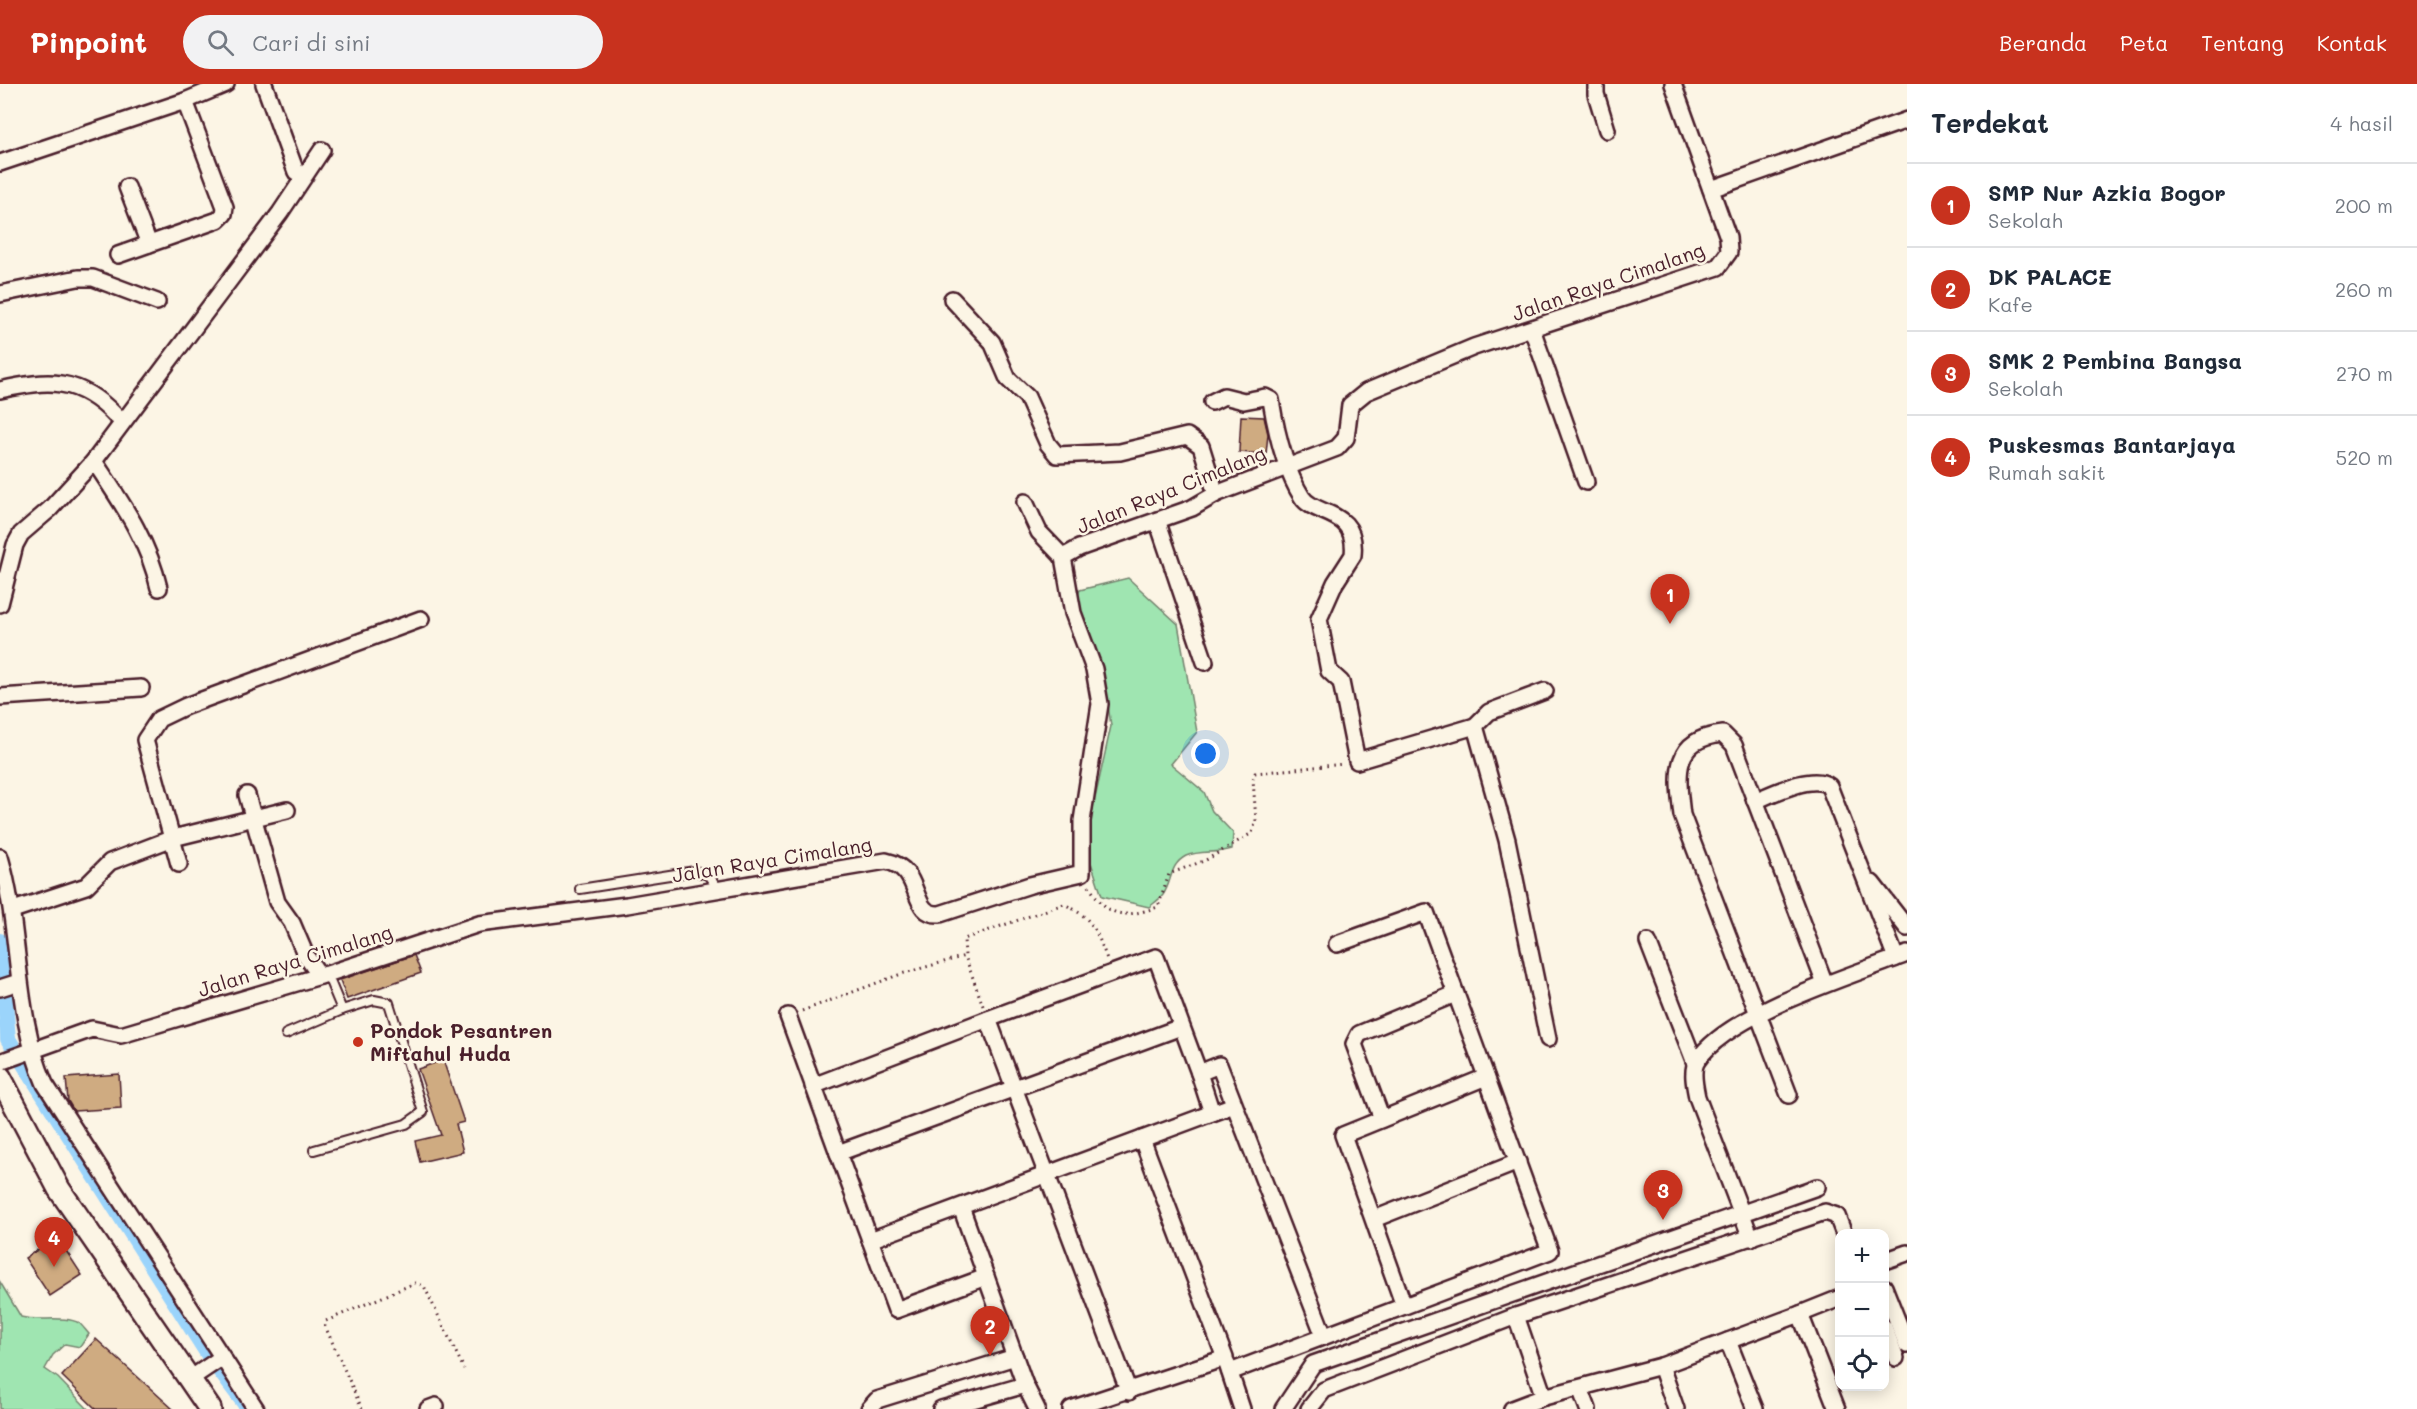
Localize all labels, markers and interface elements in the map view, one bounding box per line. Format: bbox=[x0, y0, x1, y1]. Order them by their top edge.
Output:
search box bbox=[183, 15, 603, 69]
text: Pinpoint bbox=[30, 24, 147, 60]
icon: search bbox=[204, 26, 237, 59]
text: Cari di sini bbox=[252, 28, 371, 57]
text: Beranda bbox=[1999, 29, 2087, 56]
text: Peta bbox=[2120, 29, 2168, 56]
text: Tentang bbox=[2201, 29, 2284, 56]
text: Kontak bbox=[2317, 29, 2387, 56]
text: Terdekat bbox=[1931, 106, 2049, 140]
text: 4 hasil bbox=[2330, 110, 2393, 136]
text: SMP Nur Azkia Bogor bbox=[1988, 178, 2226, 207]
text: 1 bbox=[1946, 192, 1955, 218]
text: 200 m bbox=[2335, 192, 2393, 218]
text: Sekolah bbox=[1988, 207, 2063, 233]
street label: Jalan Raya Cimalang bbox=[1508, 236, 1708, 326]
text: DK PALACE bbox=[1988, 262, 2112, 291]
text: 2 bbox=[1945, 276, 1956, 302]
text: 260 m bbox=[2335, 276, 2393, 302]
text: Kafe bbox=[1988, 291, 2033, 317]
text: SMK 2 Pembina Bangsa bbox=[1988, 346, 2242, 375]
text: 3 bbox=[1945, 360, 1957, 386]
text: 270 m bbox=[2336, 360, 2393, 386]
text: Sekolah bbox=[1988, 375, 2063, 401]
text: Puskesmas Bantarjaya bbox=[1988, 430, 2236, 459]
street label: Jalan Raya Cimalang bbox=[1073, 439, 1269, 539]
text: 4 bbox=[1944, 444, 1957, 470]
text: 520 m bbox=[2336, 444, 2393, 470]
text: Rumah sakit bbox=[1988, 459, 2106, 485]
pin: 1 bbox=[1650, 574, 1690, 624]
your location bbox=[1191, 739, 1220, 768]
street label: Jalan Raya Cimalang bbox=[670, 830, 874, 888]
street label: Jalan Raya Cimalang bbox=[195, 918, 395, 1002]
place label: Pondok Pesantren Miftahul Huda bbox=[370, 1017, 552, 1066]
marker: Pondok Pesantren Miftahul Huda bbox=[351, 1035, 365, 1049]
pin: 3 bbox=[1644, 1170, 1682, 1220]
pin: 4 bbox=[34, 1218, 74, 1267]
map controls bbox=[1835, 1229, 1889, 1391]
button: + bbox=[1835, 1229, 1889, 1283]
button: − bbox=[1835, 1283, 1889, 1337]
pin: 2 bbox=[970, 1306, 1010, 1356]
button: locate bbox=[1835, 1337, 1889, 1391]

